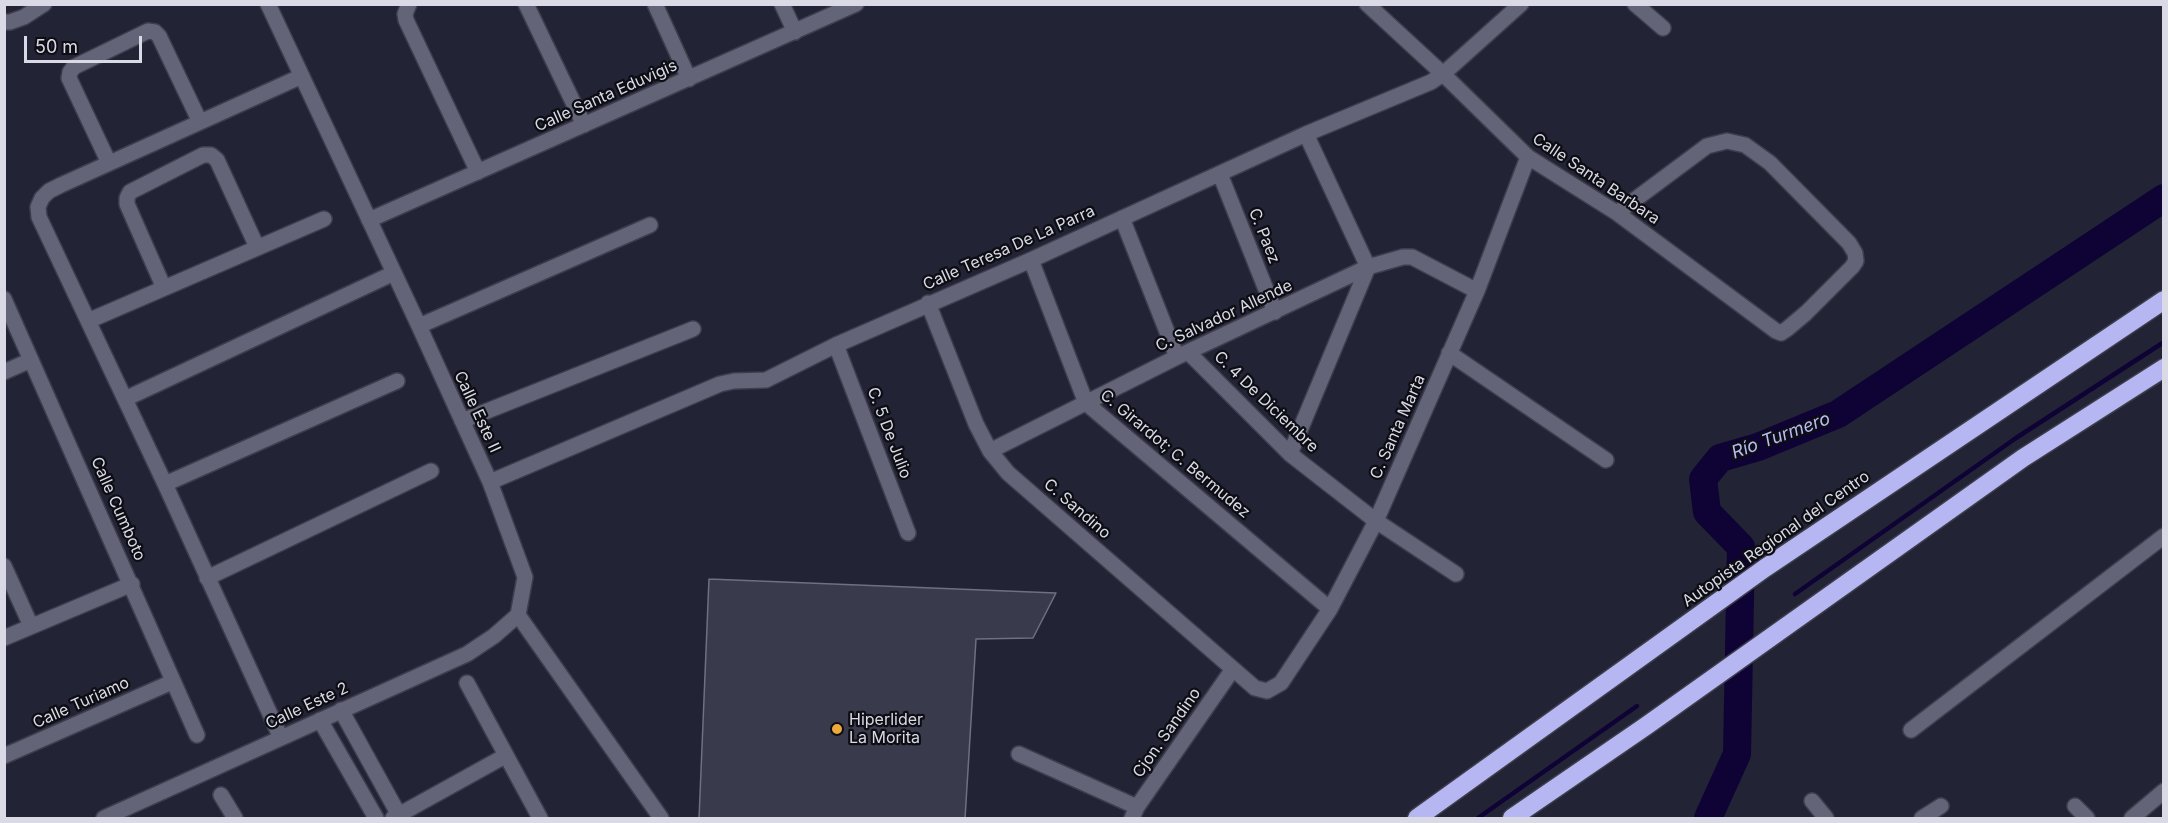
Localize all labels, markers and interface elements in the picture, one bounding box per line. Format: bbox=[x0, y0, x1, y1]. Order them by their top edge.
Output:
scale bar bbox=[27, 24, 146, 62]
text: 50 m bbox=[35, 36, 78, 57]
street label: Calle Santa Eduvigis bbox=[532, 56, 680, 136]
street label: Calle Santa Barbara bbox=[1529, 129, 1663, 229]
street label: Calle Teresa De La Parra bbox=[920, 201, 1098, 295]
street label: C. Paez bbox=[1244, 206, 1284, 266]
street label: C. Salvador Allende bbox=[1153, 276, 1295, 356]
street label: C. 4 De Diciembre bbox=[1210, 347, 1322, 457]
street label: Calle Este II bbox=[450, 368, 504, 456]
street label: C. Santa Marta bbox=[1366, 372, 1430, 482]
street label: C. 5 De Julio bbox=[863, 385, 915, 481]
street label: C. Girardot; C. Bermudez bbox=[1096, 386, 1254, 522]
water label: Río Turmero bbox=[1729, 408, 1833, 464]
street label: Calle Cumboto bbox=[87, 454, 149, 564]
street label: Autopista Regional del Centro bbox=[1679, 467, 1873, 611]
street label: C. Sandino bbox=[1040, 475, 1114, 543]
street label: Calle Turiamo bbox=[30, 673, 132, 733]
street label: Calle Este 2 bbox=[263, 678, 351, 734]
street label: Cjon. Sandino bbox=[1129, 684, 1205, 782]
place label: Hiperlider La Morita bbox=[849, 710, 923, 748]
marker: Hiperlider La Morita bbox=[830, 722, 844, 736]

